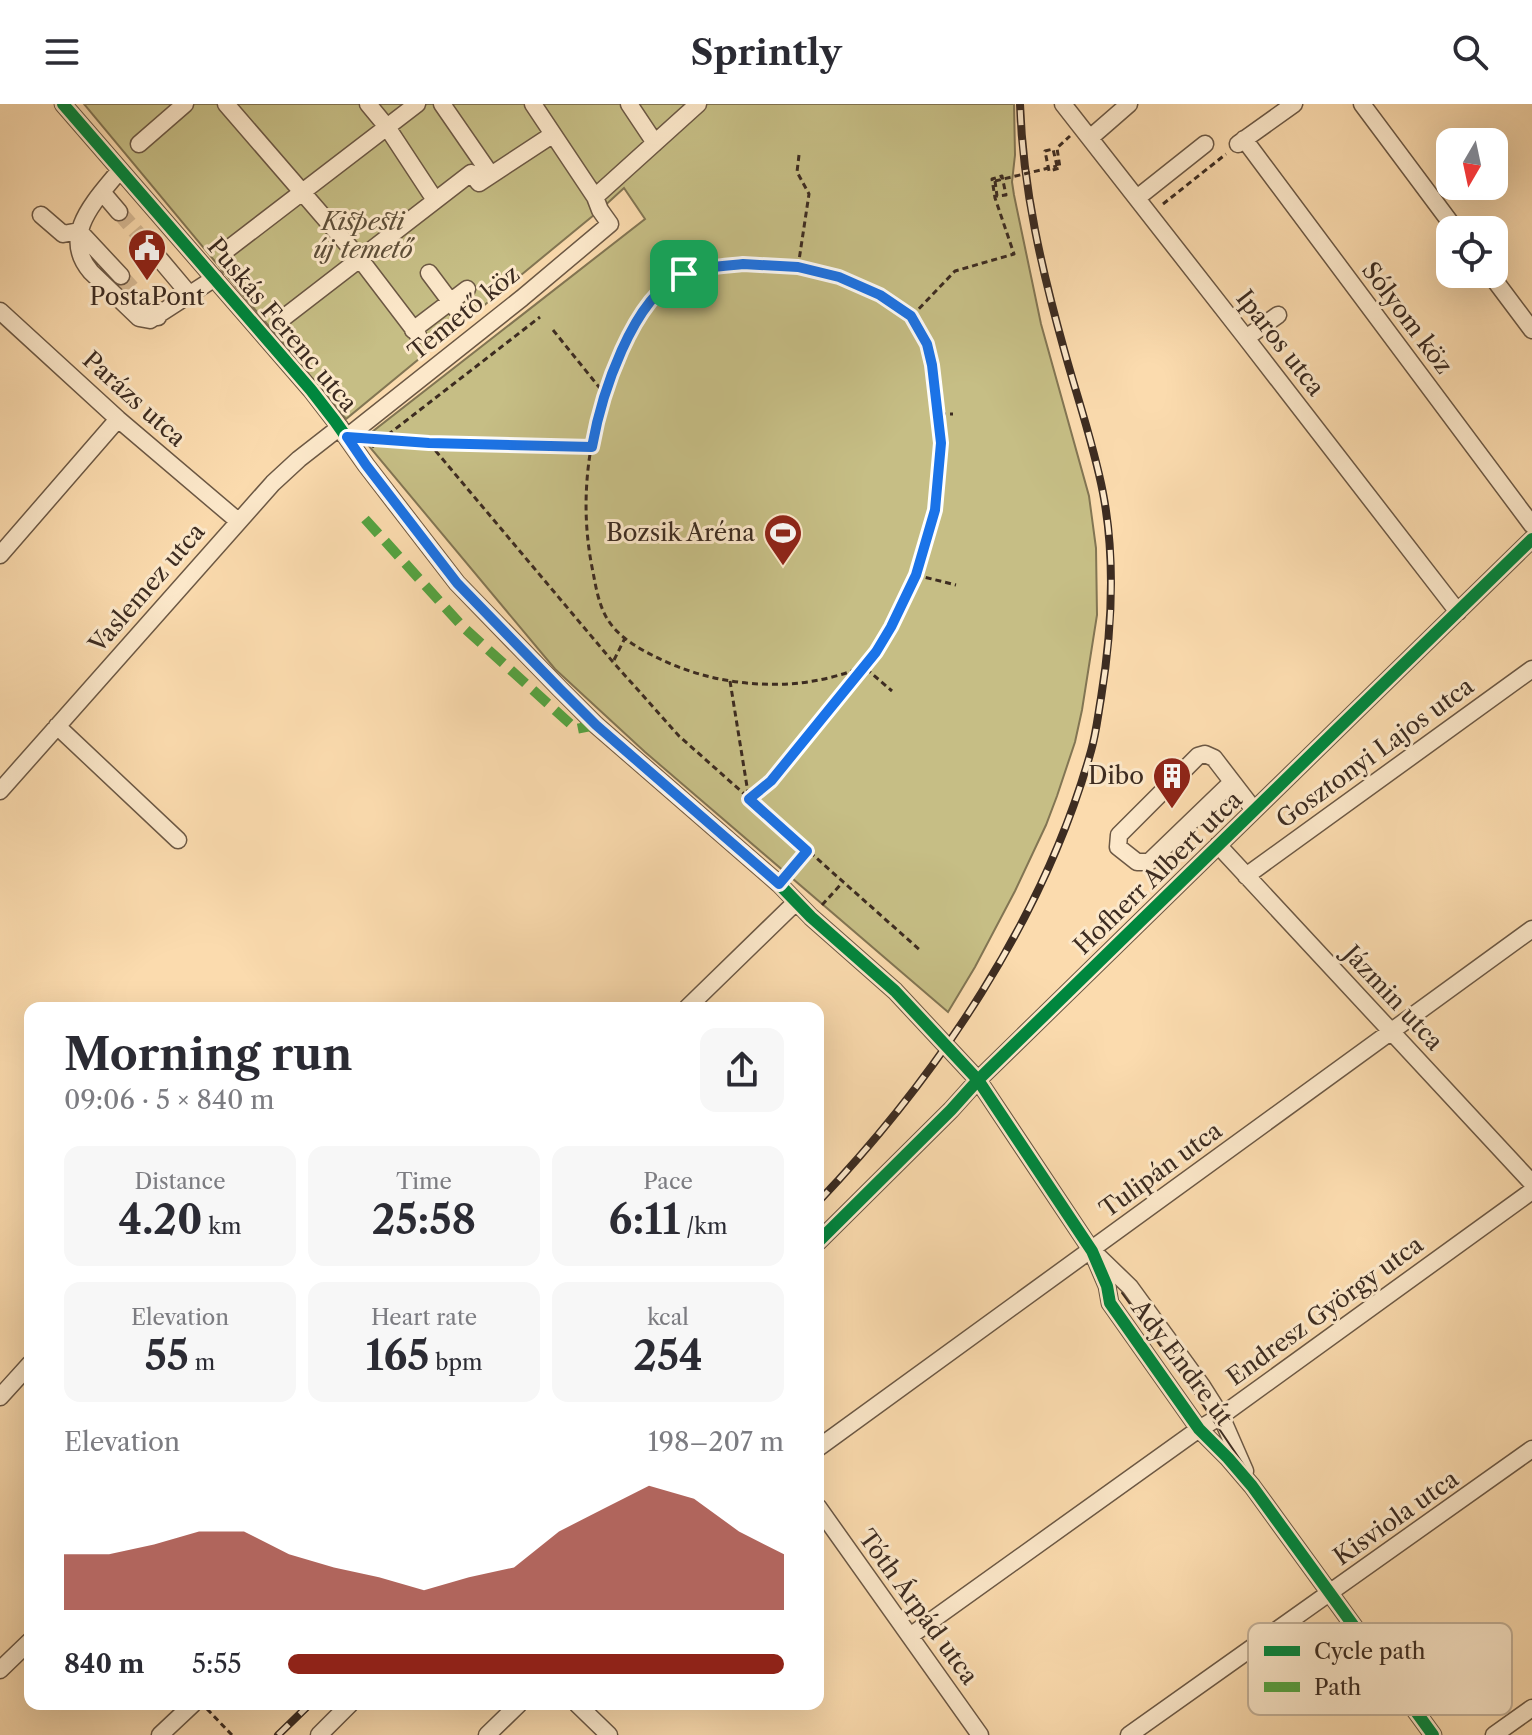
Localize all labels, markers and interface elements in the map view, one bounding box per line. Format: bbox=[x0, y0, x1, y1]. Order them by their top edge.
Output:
icon: menu bbox=[40, 30, 84, 74]
text: Sprintly bbox=[690, 30, 842, 74]
icon: search bbox=[1448, 30, 1492, 74]
north arrow bbox=[1436, 128, 1508, 200]
map controls bbox=[1436, 128, 1508, 288]
park label: Kispesti új temető bbox=[313, 207, 415, 264]
button: locate bbox=[1436, 216, 1508, 288]
public building icon: PostaPont bbox=[126, 227, 168, 282]
street label: Puskás Ferenc utca bbox=[201, 232, 364, 418]
pin bbox=[650, 240, 718, 308]
icon: arrive bbox=[662, 252, 706, 296]
street label: Sólyom köz bbox=[1356, 256, 1459, 379]
street label: Temető köz bbox=[402, 259, 525, 366]
place label: PostaPont bbox=[90, 282, 205, 311]
street label: Iparos utca bbox=[1230, 284, 1331, 402]
street label: Parázs utca bbox=[77, 345, 192, 453]
sports icon: Bozsik Aréna bbox=[762, 512, 804, 567]
street label: Vaslemez utca bbox=[82, 517, 211, 659]
place label: Bozsik Aréna bbox=[606, 518, 755, 547]
street label: Gosztonyi Lajos utca bbox=[1270, 671, 1479, 834]
building icon: Dibo bbox=[1151, 755, 1193, 810]
place label: Dibo bbox=[1088, 761, 1144, 790]
street label: Hofherr Albert utca bbox=[1068, 785, 1248, 960]
street label: Jázmin utca bbox=[1335, 936, 1449, 1056]
text: Morning run bbox=[64, 1027, 353, 1081]
button: share bbox=[700, 1028, 784, 1112]
text: 09:06 · 5 × 840 m bbox=[64, 1084, 275, 1116]
street label: Tulipán utca bbox=[1094, 1115, 1228, 1224]
text: Distance bbox=[134, 1168, 226, 1195]
text: Time bbox=[396, 1168, 452, 1195]
text: Pace bbox=[643, 1168, 693, 1195]
text: 4.20 bbox=[119, 1195, 202, 1244]
text: 25:58 bbox=[372, 1195, 476, 1244]
text: 6:11 bbox=[609, 1195, 680, 1244]
text: km bbox=[202, 1213, 241, 1240]
text: /km bbox=[680, 1213, 727, 1240]
street label: Endresz György utca bbox=[1221, 1229, 1429, 1392]
street label: Ady Endre út bbox=[1125, 1293, 1239, 1432]
text: Elevation bbox=[131, 1304, 229, 1331]
text: Heart rate bbox=[371, 1304, 477, 1331]
text: kcal bbox=[647, 1304, 689, 1331]
text: 55 bbox=[145, 1331, 189, 1380]
text: 165 bbox=[365, 1331, 429, 1380]
text: 254 bbox=[633, 1331, 703, 1380]
text: m bbox=[189, 1349, 215, 1376]
text: bpm bbox=[429, 1349, 483, 1376]
text: Elevation bbox=[64, 1426, 180, 1458]
text: 198–207 m bbox=[648, 1426, 784, 1458]
street label: Kisviola utca bbox=[1328, 1464, 1464, 1571]
street label: Tóth Árpád utca bbox=[853, 1524, 984, 1690]
legend bbox=[1248, 1623, 1512, 1715]
text: Cycle path bbox=[1314, 1638, 1426, 1665]
text: 840 m bbox=[64, 1648, 144, 1680]
text: 5:55 bbox=[192, 1648, 242, 1680]
text: Path bbox=[1314, 1674, 1362, 1701]

